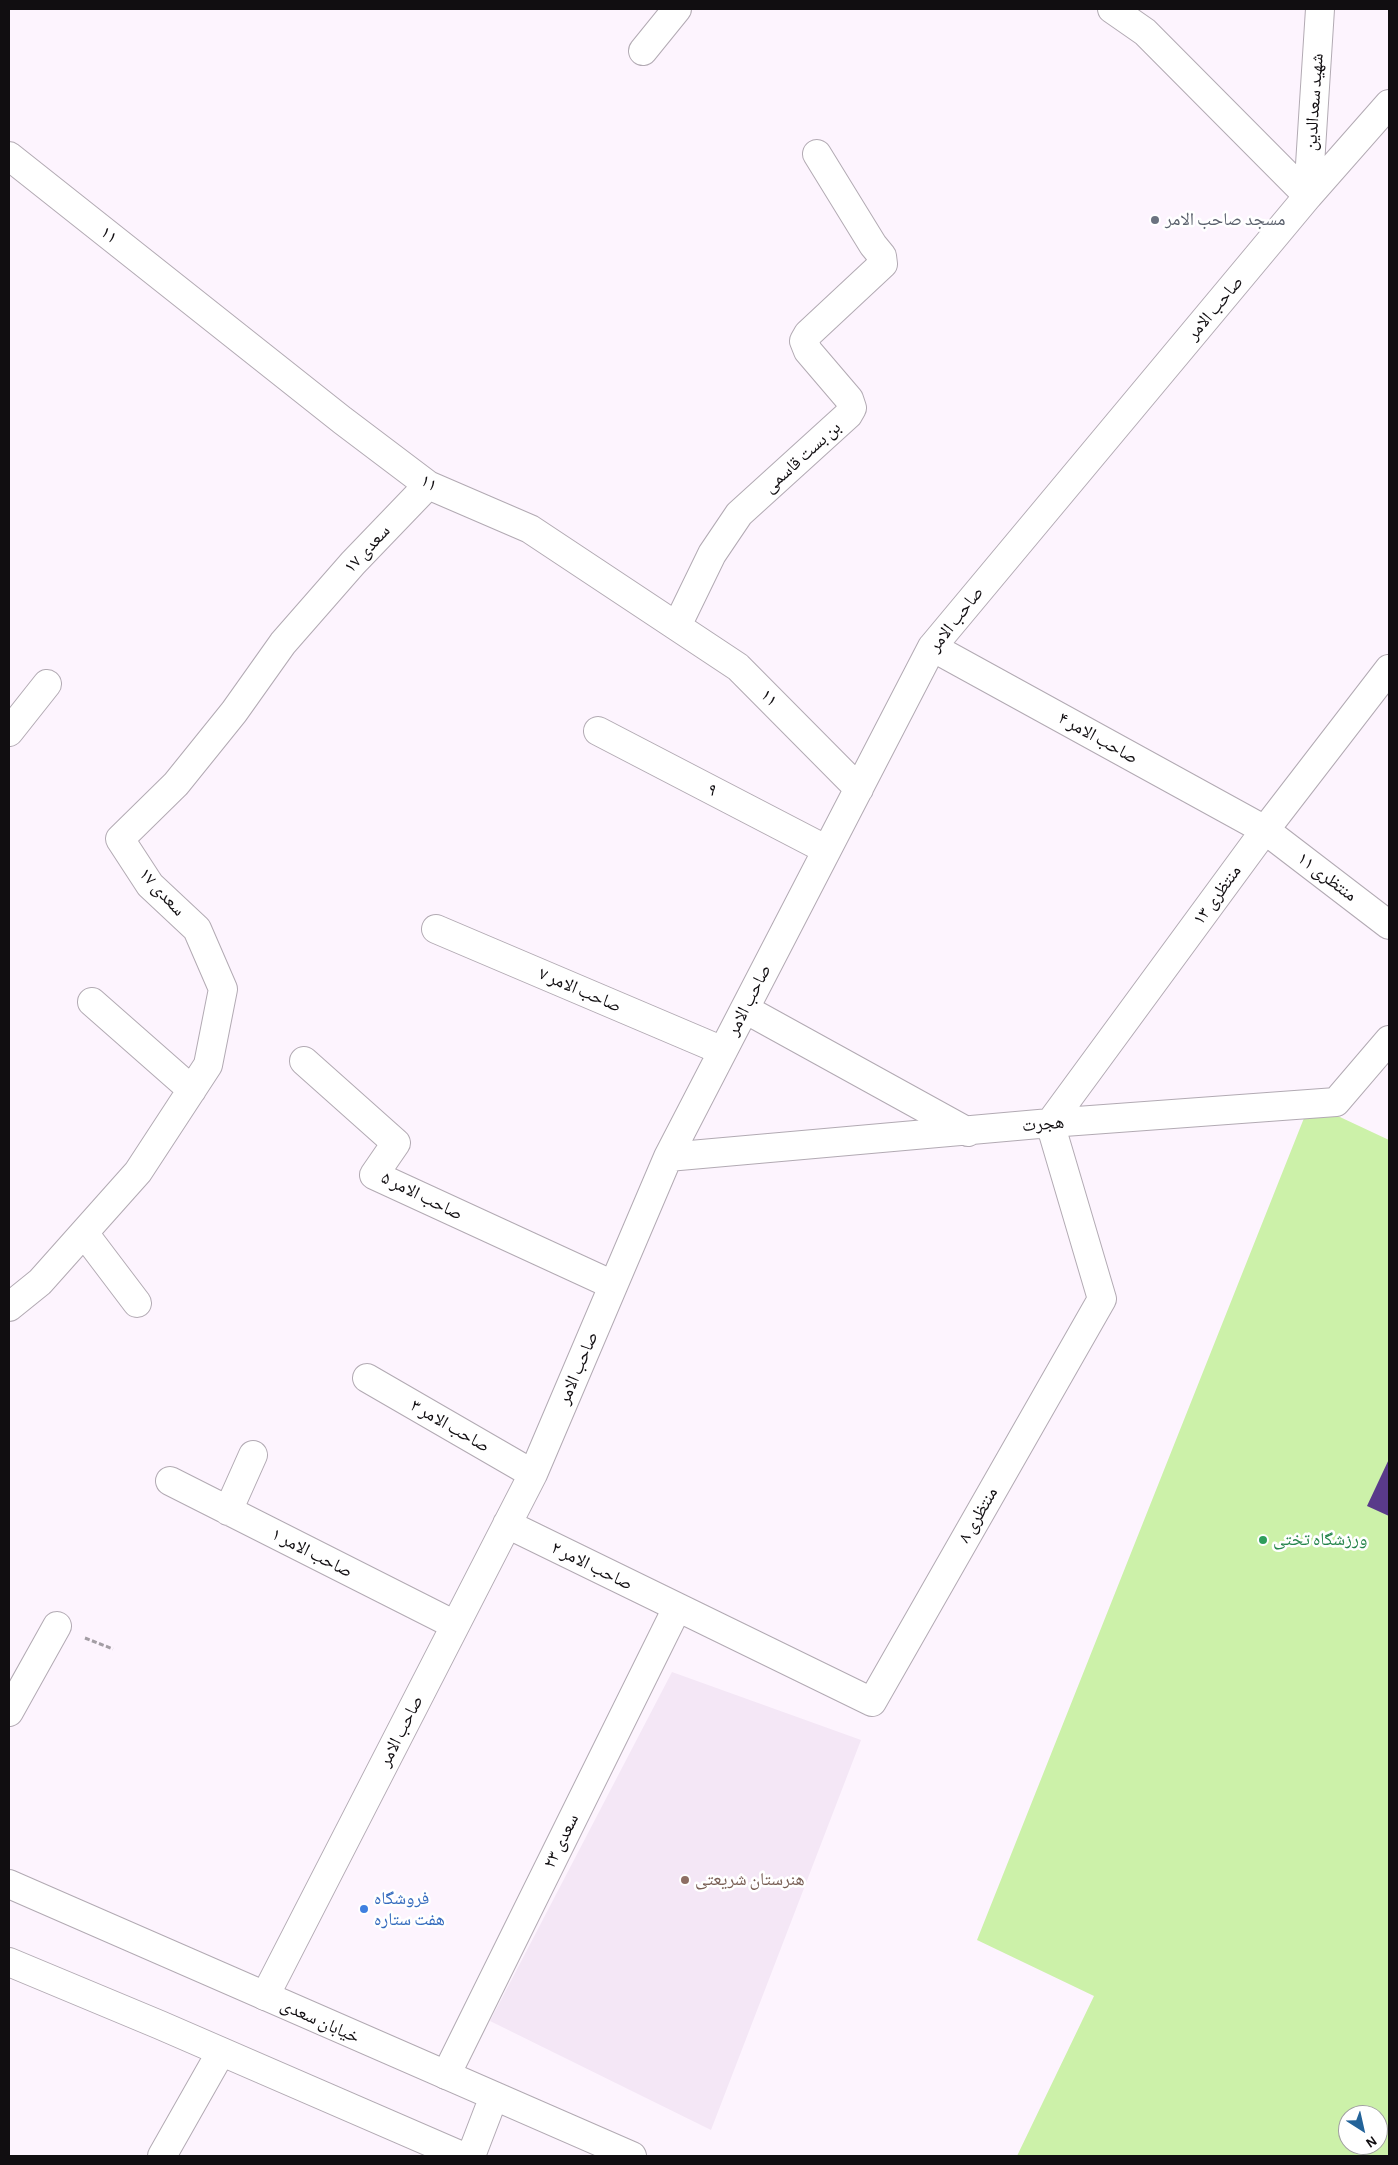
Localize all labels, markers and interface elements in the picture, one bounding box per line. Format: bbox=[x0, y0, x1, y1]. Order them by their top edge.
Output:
street label: شهید سعدالدین bbox=[1300, 52, 1328, 152]
place label: مسجد صاحب الامر bbox=[1165, 209, 1286, 231]
marker: مسجد صاحب الامر bbox=[1149, 214, 1161, 226]
street label: ۱۱ bbox=[96, 222, 122, 248]
street label: صاحب الامر bbox=[1182, 272, 1248, 344]
street label: بن بست قاسمی bbox=[759, 417, 845, 497]
street label: ۱۱ bbox=[417, 470, 441, 496]
street label: سعدی ۱۷ bbox=[339, 520, 395, 578]
street label: صاحب الامر bbox=[924, 582, 988, 656]
street label: ۱۱ bbox=[756, 685, 782, 711]
street label: صاحب الامر ۴ bbox=[1054, 707, 1142, 769]
street label: ۹ bbox=[703, 779, 721, 801]
street label: منتظری ۱۱ bbox=[1293, 848, 1361, 906]
street label: منتظری ۱۳ bbox=[1188, 861, 1246, 929]
street label: سعدی ۱۷ bbox=[134, 863, 190, 921]
street label: صاحب الامر bbox=[722, 961, 776, 1039]
street label: صاحب الامر ۷ bbox=[535, 963, 625, 1017]
street label: هجرت bbox=[1021, 1111, 1065, 1137]
street label: صاحب الامر ۵ bbox=[378, 1167, 466, 1225]
street label: صاحب الامر bbox=[553, 1328, 603, 1408]
street label: صاحب الامر ۳ bbox=[407, 1395, 493, 1457]
street label: منتظری ۸ bbox=[953, 1483, 1003, 1547]
street label: صاحب الامر ۱ bbox=[268, 1523, 356, 1583]
place label: ورزشگاه تختی bbox=[1273, 1529, 1367, 1551]
marker: ورزشگاه تختی bbox=[1257, 1534, 1269, 1546]
street label: صاحب الامر ۲ bbox=[548, 1537, 636, 1595]
street label: صاحب الامر bbox=[374, 1692, 428, 1770]
street label: سعدی ۲۳ bbox=[539, 1810, 583, 1872]
place label: هنرستان شریعتی bbox=[695, 1869, 805, 1891]
marker: هنرستان شریعتی bbox=[679, 1874, 691, 1886]
place label: فروشگاه هفت ستاره bbox=[374, 1888, 445, 1930]
marker: فروشگاه هفت ستاره bbox=[358, 1903, 370, 1915]
street label: خیابان سعدی bbox=[277, 1994, 363, 2048]
north arrow bbox=[1338, 2105, 1388, 2155]
text: N bbox=[1363, 2133, 1379, 2150]

